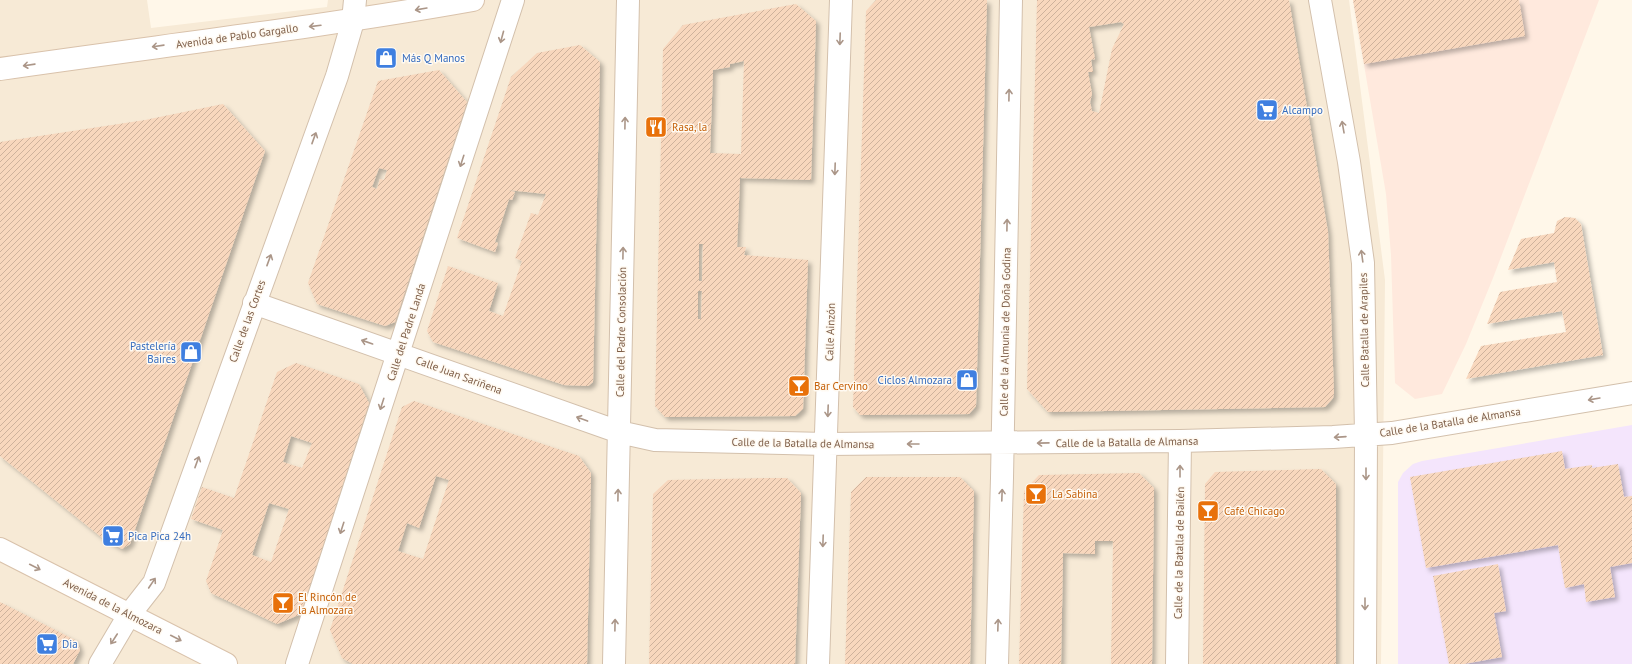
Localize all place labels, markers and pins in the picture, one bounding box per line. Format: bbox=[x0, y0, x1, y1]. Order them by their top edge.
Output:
shop icon: Más Q Manos bbox=[373, 45, 399, 71]
place label: Más Q Manos bbox=[402, 51, 465, 65]
supermarket icon: Alcampo bbox=[1254, 97, 1280, 123]
place label: Alcampo bbox=[1282, 103, 1323, 117]
restaurant icon: Rasa, la bbox=[643, 114, 669, 140]
place label: Rasa, la bbox=[672, 120, 707, 134]
place label: Pastelería Baires bbox=[130, 339, 176, 366]
shop icon: Pastelería Baires bbox=[178, 339, 204, 365]
shop icon: Ciclos Almozara bbox=[954, 367, 980, 393]
bar icon: Bar Cervino bbox=[786, 373, 812, 399]
place label: Ciclos Almozara bbox=[878, 373, 952, 387]
place label: Bar Cervino bbox=[814, 379, 868, 393]
bar icon: La Sabina bbox=[1023, 481, 1049, 507]
place label: La Sabina bbox=[1052, 487, 1098, 501]
bar icon: Café Chicago bbox=[1195, 498, 1221, 524]
place label: Café Chicago bbox=[1224, 504, 1285, 518]
supermarket icon: Pica Pica 24h bbox=[100, 523, 126, 549]
place label: Pica Pica 24h bbox=[128, 529, 191, 543]
bar icon: El Rincón de la Almozara bbox=[270, 590, 296, 616]
place label: El Rincón de la Almozara bbox=[298, 590, 357, 617]
supermarket icon: Dia bbox=[34, 631, 60, 657]
place label: Dia bbox=[62, 637, 78, 651]

